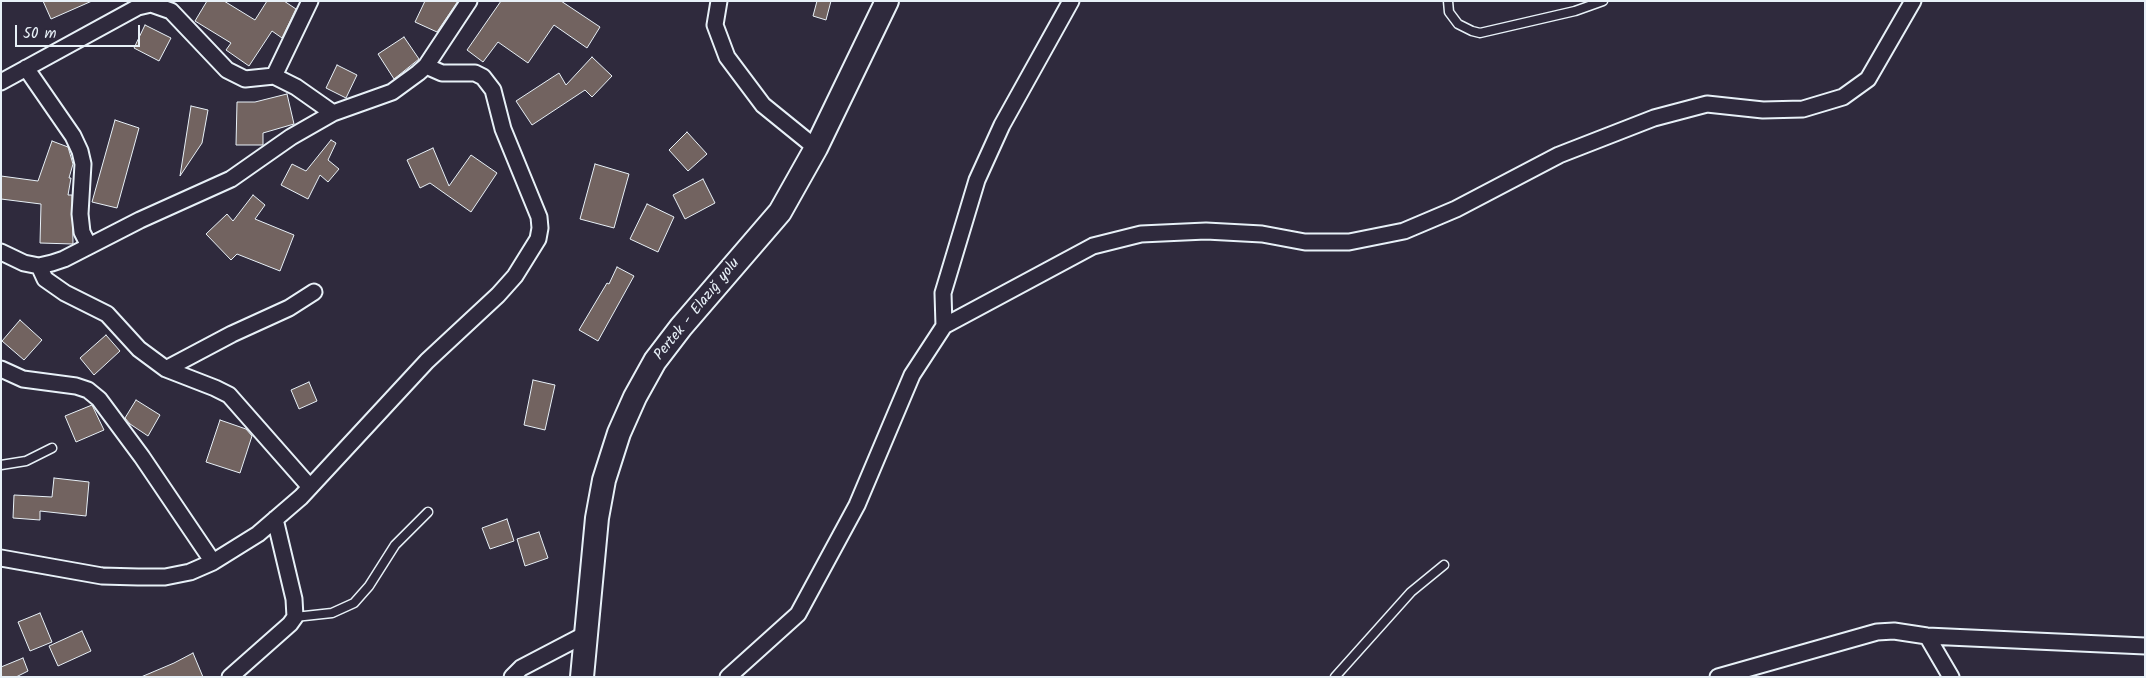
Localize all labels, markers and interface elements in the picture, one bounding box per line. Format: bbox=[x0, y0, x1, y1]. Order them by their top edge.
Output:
scale bar bbox=[18, 15, 142, 47]
text: 50 m bbox=[23, 22, 57, 46]
street label: Pertek - Elazığ yolu bbox=[651, 255, 745, 365]

